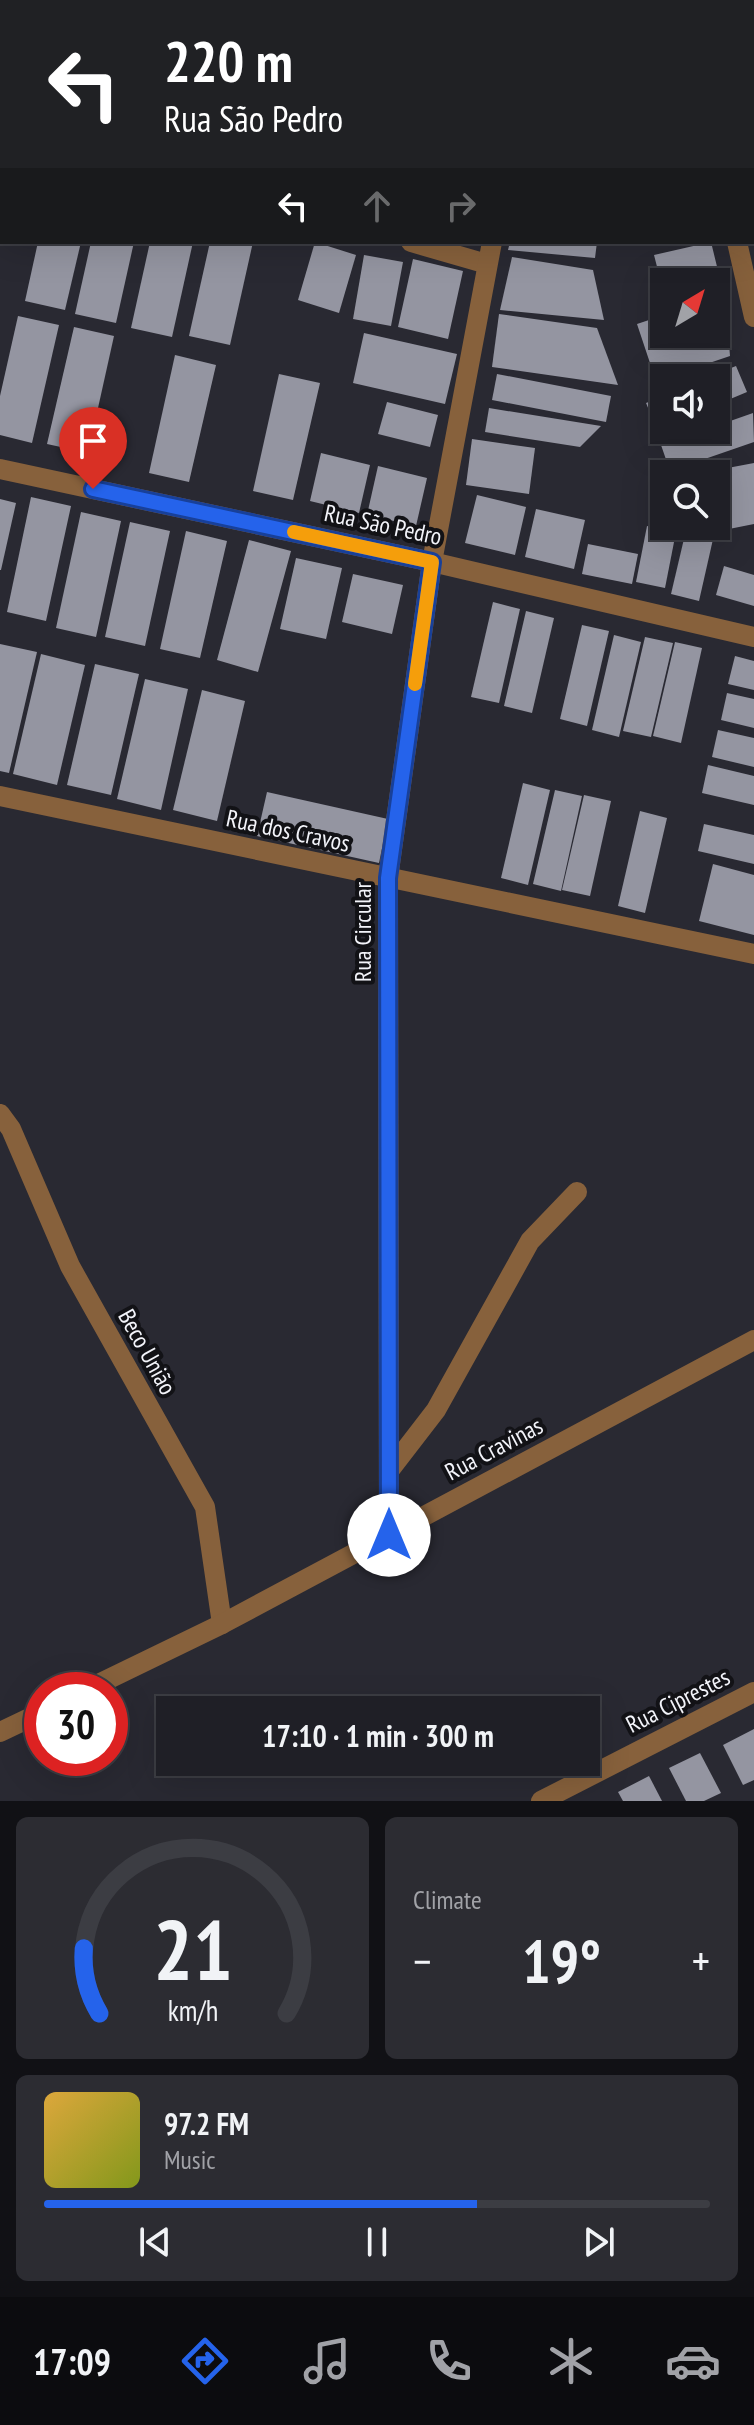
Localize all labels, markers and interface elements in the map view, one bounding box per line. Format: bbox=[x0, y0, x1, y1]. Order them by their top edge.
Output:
text: 220 m bbox=[164, 25, 293, 97]
icon: left bbox=[32, 32, 136, 136]
text: Rua São Pedro bbox=[164, 95, 343, 142]
icon: left bbox=[271, 184, 315, 228]
icon: ahead bbox=[355, 184, 399, 228]
icon: right bbox=[439, 184, 483, 228]
north arrow bbox=[650, 268, 730, 348]
map controls bbox=[650, 268, 730, 540]
button: sound bbox=[650, 364, 730, 444]
pin bbox=[59, 407, 127, 489]
icon: arrive bbox=[71, 419, 115, 463]
button: search bbox=[650, 460, 730, 540]
street label: Rua São Pedro bbox=[322, 497, 445, 552]
street label: Rua dos Cravos bbox=[224, 802, 353, 859]
street label: Rua Circular bbox=[347, 882, 378, 982]
street label: Beco União bbox=[111, 1304, 183, 1400]
street label: Rua Cravinas bbox=[440, 1410, 548, 1487]
position arrow bbox=[347, 1493, 431, 1577]
street label: Rua Ciprestes bbox=[621, 1661, 735, 1740]
speed limit sign: 30 bbox=[24, 1672, 128, 1776]
text: 17:10 · 1 min · 300 m bbox=[262, 1716, 494, 1755]
text: Climate bbox=[413, 1883, 482, 1916]
text: 21 bbox=[153, 1895, 232, 2003]
text: 19° bbox=[522, 1922, 601, 2000]
text: − bbox=[413, 1932, 431, 1989]
text: + bbox=[692, 1932, 710, 1989]
text: km/h bbox=[167, 1992, 218, 2029]
text: 97.2 FM bbox=[164, 2104, 249, 2143]
text: Music bbox=[164, 2143, 216, 2176]
icon: previous bbox=[133, 2220, 177, 2264]
icon: pause bbox=[355, 2220, 399, 2264]
icon: next bbox=[577, 2220, 621, 2264]
icon: directions bbox=[177, 2333, 233, 2389]
icon: music bbox=[299, 2333, 355, 2389]
icon: phone bbox=[421, 2333, 477, 2389]
icon: climate bbox=[543, 2333, 599, 2389]
icon: car bbox=[665, 2333, 721, 2389]
text: 17:09 bbox=[33, 2338, 111, 2385]

